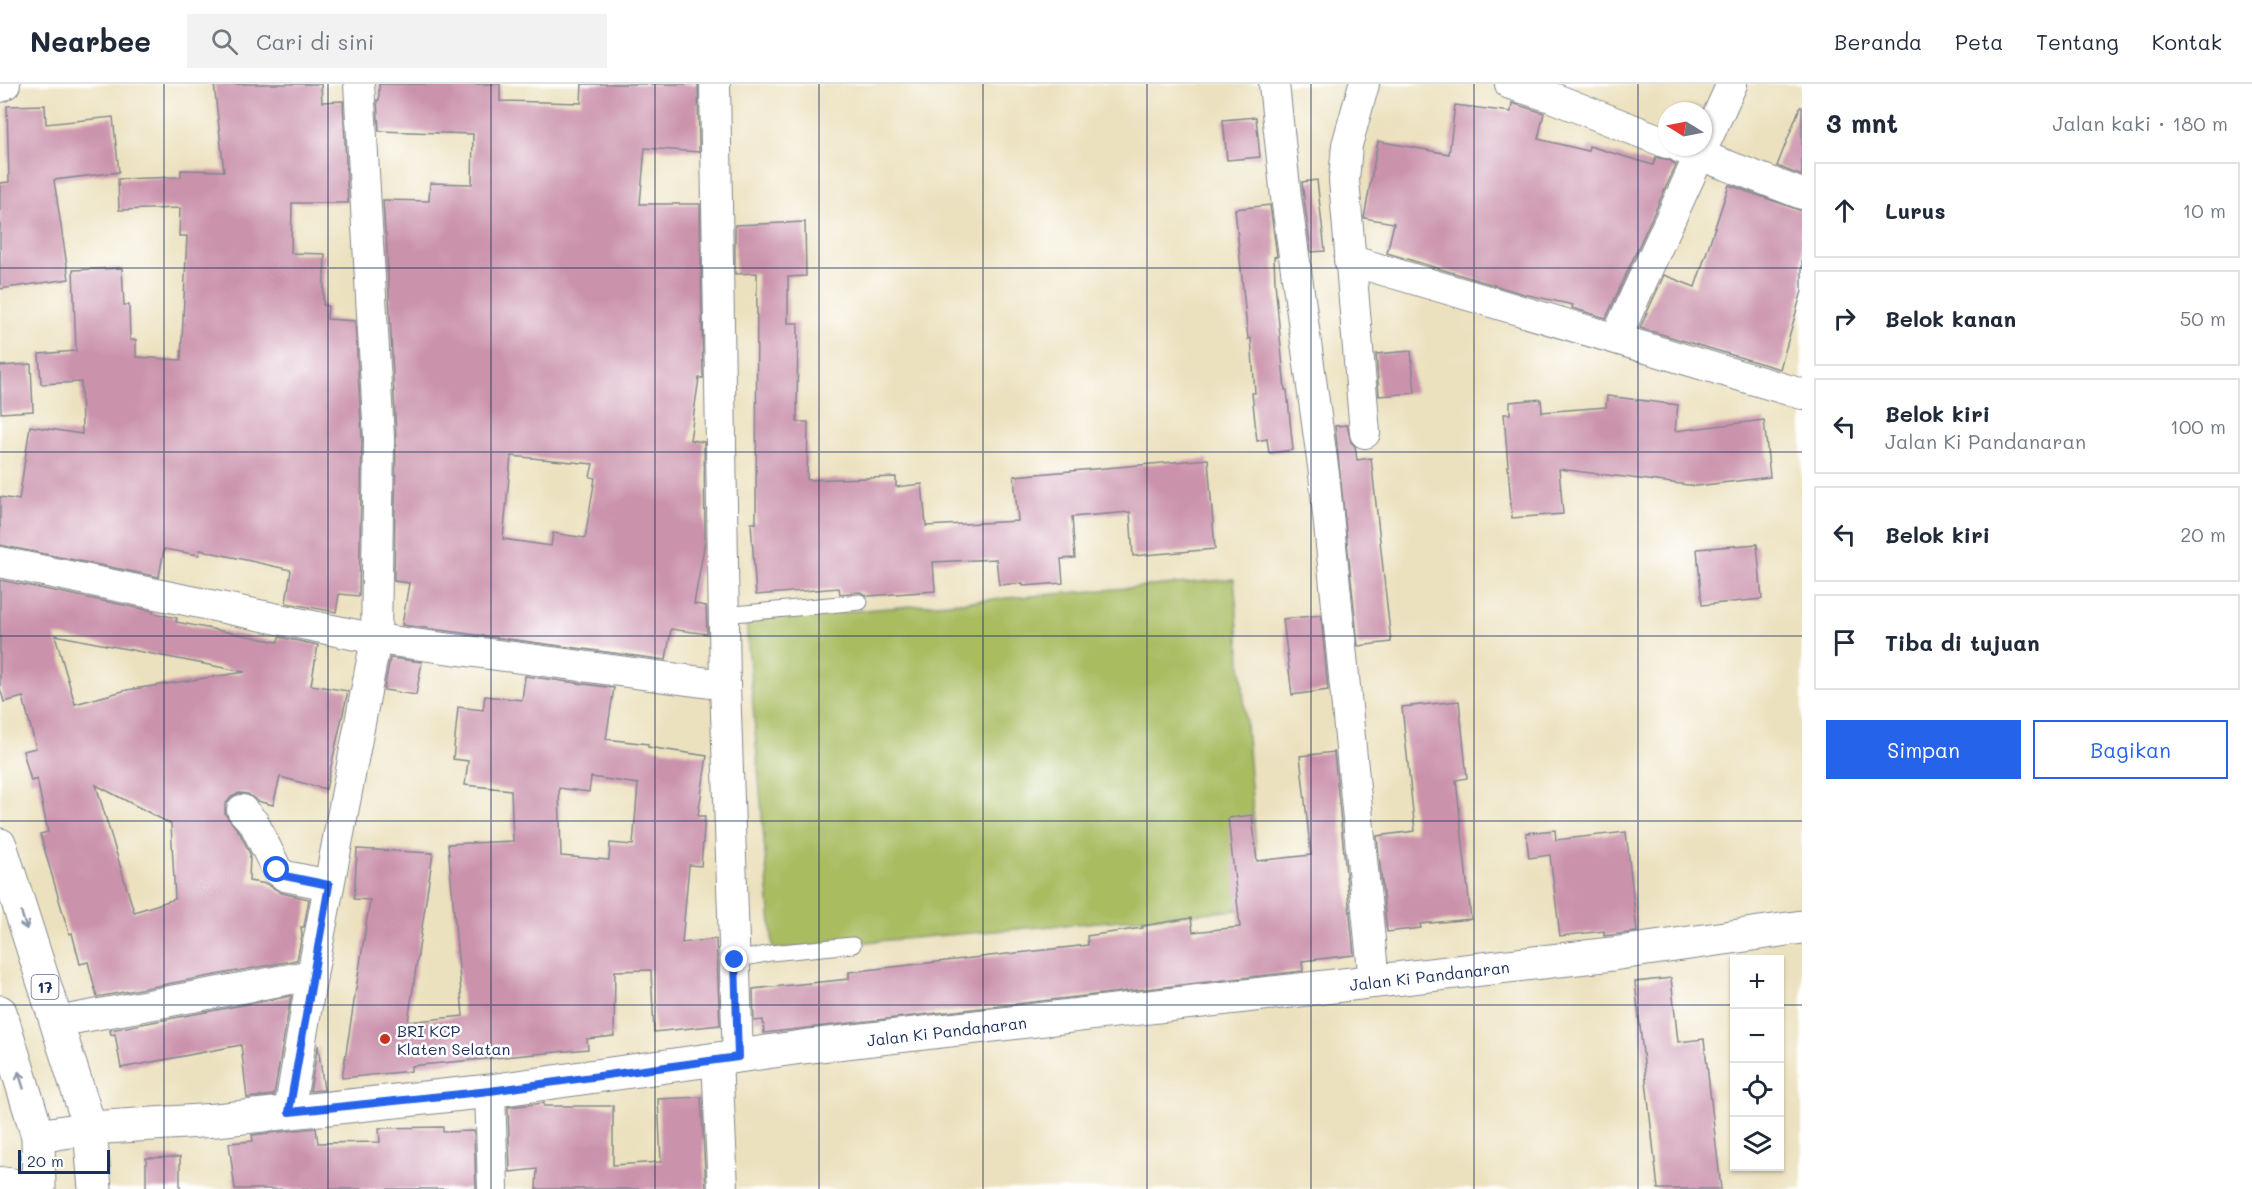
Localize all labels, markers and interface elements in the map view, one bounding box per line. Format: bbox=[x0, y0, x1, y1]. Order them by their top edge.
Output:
search box bbox=[187, 14, 607, 68]
text: Nearbee bbox=[30, 23, 151, 59]
icon: search bbox=[208, 25, 241, 58]
text: Cari di sini bbox=[256, 27, 374, 56]
text: Beranda bbox=[1834, 28, 1922, 55]
text: Peta bbox=[1955, 28, 2003, 55]
text: Tentang bbox=[2036, 28, 2119, 55]
text: Kontak bbox=[2152, 28, 2222, 55]
north arrow bbox=[1658, 102, 1712, 156]
text: 3 mnt bbox=[1826, 106, 1898, 140]
text: Jalan kaki · 180 m bbox=[2053, 110, 2228, 136]
icon: ahead bbox=[1828, 194, 1861, 227]
text: Lurus bbox=[1885, 196, 1946, 225]
text: 10 m bbox=[2182, 197, 2226, 223]
icon: right bbox=[1828, 302, 1861, 335]
text: Belok kanan bbox=[1885, 304, 2016, 333]
text: 50 m bbox=[2180, 305, 2226, 331]
text: Belok kiri bbox=[1885, 399, 1990, 428]
icon: left bbox=[1828, 410, 1861, 443]
text: 100 m bbox=[2170, 413, 2226, 439]
text: Jalan Ki Pandanaran bbox=[1885, 428, 2086, 454]
icon: left bbox=[1828, 518, 1861, 551]
text: Belok kiri bbox=[1885, 520, 1990, 549]
text: 20 m bbox=[2180, 521, 2226, 547]
icon: arrive bbox=[1828, 626, 1861, 659]
text: Tiba di tujuan bbox=[1885, 628, 2040, 657]
button: Simpan bbox=[1826, 720, 2021, 779]
button: Bagikan bbox=[2033, 720, 2228, 779]
route start bbox=[263, 856, 289, 882]
one-way arrow bbox=[19, 911, 30, 930]
route end bbox=[721, 946, 747, 972]
street label: Jalan Ki Pandanaran bbox=[1348, 955, 1511, 995]
map controls bbox=[1730, 955, 1784, 1171]
button: + bbox=[1730, 955, 1784, 1009]
road number: 17 bbox=[32, 975, 58, 999]
button: − bbox=[1730, 1009, 1784, 1063]
street label: Jalan Ki Pandanaran bbox=[865, 1011, 1028, 1050]
place label: BRI KCP Klaten Selatan bbox=[397, 1020, 510, 1059]
marker: BRI KCP Klaten Selatan bbox=[378, 1032, 392, 1046]
button: locate bbox=[1730, 1063, 1784, 1117]
one-way arrow bbox=[15, 1071, 26, 1090]
button: layers bbox=[1730, 1117, 1784, 1171]
scale bar bbox=[18, 1147, 110, 1174]
text: 20 m bbox=[27, 1150, 64, 1171]

